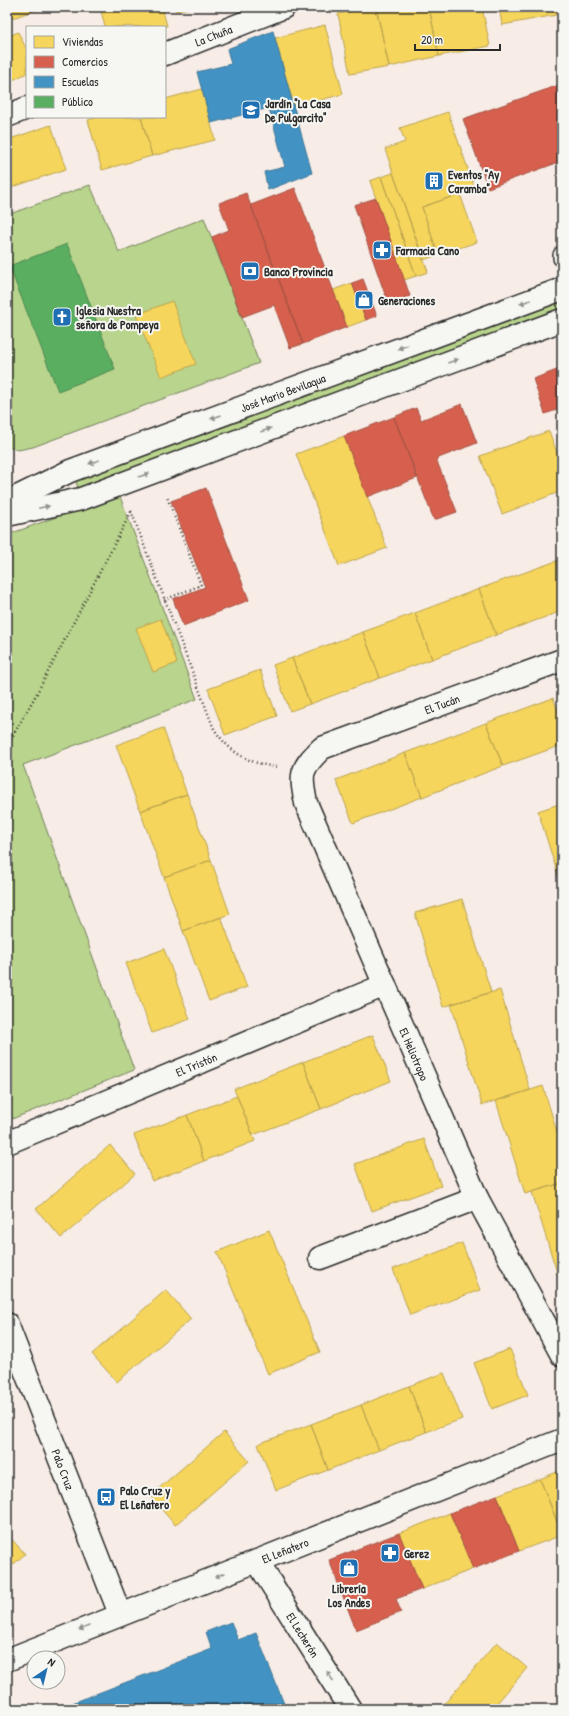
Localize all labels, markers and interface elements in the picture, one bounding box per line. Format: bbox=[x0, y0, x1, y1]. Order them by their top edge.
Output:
street label: La Chuña bbox=[192, 20, 235, 50]
legend bbox=[26, 26, 166, 118]
scale bar bbox=[415, 26, 500, 52]
text: 20 m bbox=[421, 31, 443, 48]
text: Viviendas bbox=[62, 33, 104, 50]
text: Comercios bbox=[62, 53, 108, 70]
text: Escuelas bbox=[62, 73, 99, 90]
text: Público bbox=[62, 93, 93, 110]
place label: Jardín "La Casa De Pulgarcito" bbox=[265, 95, 331, 127]
school or university icon: Jardín "La Casa De Pulgarcito" bbox=[240, 99, 262, 121]
place label: Eventos "Ay Caramba" bbox=[448, 166, 499, 197]
building icon: Eventos "Ay Caramba" bbox=[423, 170, 445, 192]
pharmacy icon: Farmacia Cano bbox=[371, 239, 393, 261]
place label: Farmacia Cano bbox=[395, 242, 459, 259]
bank icon: Banco Provincia bbox=[239, 260, 261, 282]
place label: Banco Provincia bbox=[264, 263, 333, 280]
shop icon: Generaciones bbox=[353, 289, 375, 311]
place label: Generaciones bbox=[378, 292, 435, 309]
one-way arrow bbox=[519, 300, 531, 306]
place label: Iglesia Nuestra señora de Pompeya bbox=[76, 302, 159, 334]
church icon: Iglesia Nuestra señora de Pompeya bbox=[51, 306, 73, 328]
one-way arrow bbox=[397, 345, 409, 351]
one-way arrow bbox=[448, 357, 460, 363]
street label: José Mario Bevilaqua bbox=[238, 369, 328, 416]
one-way arrow bbox=[209, 414, 221, 420]
one-way arrow bbox=[260, 427, 272, 433]
one-way arrow bbox=[87, 459, 99, 465]
one-way arrow bbox=[138, 472, 150, 478]
one-way arrow bbox=[38, 503, 50, 509]
street label: El Tucán bbox=[422, 690, 462, 718]
street label: El Heliotropo bbox=[396, 1025, 434, 1083]
street label: El Tristón bbox=[173, 1048, 219, 1080]
street label: Palo Cruz bbox=[48, 1446, 79, 1492]
place label: Palo Cruz y El Leñatero bbox=[120, 1482, 170, 1513]
bus stop icon: Palo Cruz y El Leñatero bbox=[95, 1486, 117, 1508]
street label: El Leñatero bbox=[259, 1533, 311, 1567]
pharmacy icon: Gerez bbox=[379, 1542, 401, 1564]
place label: Gerez bbox=[404, 1545, 430, 1562]
shop icon: Librería Los Andes bbox=[338, 1557, 360, 1579]
one-way arrow bbox=[214, 1572, 226, 1578]
place label: Librería Los Andes bbox=[328, 1580, 370, 1611]
street label: El Lecherón bbox=[283, 1609, 324, 1660]
one-way arrow bbox=[78, 1626, 90, 1632]
north arrow bbox=[26, 1650, 66, 1690]
text: N bbox=[45, 1654, 58, 1669]
one-way arrow bbox=[326, 1670, 333, 1682]

